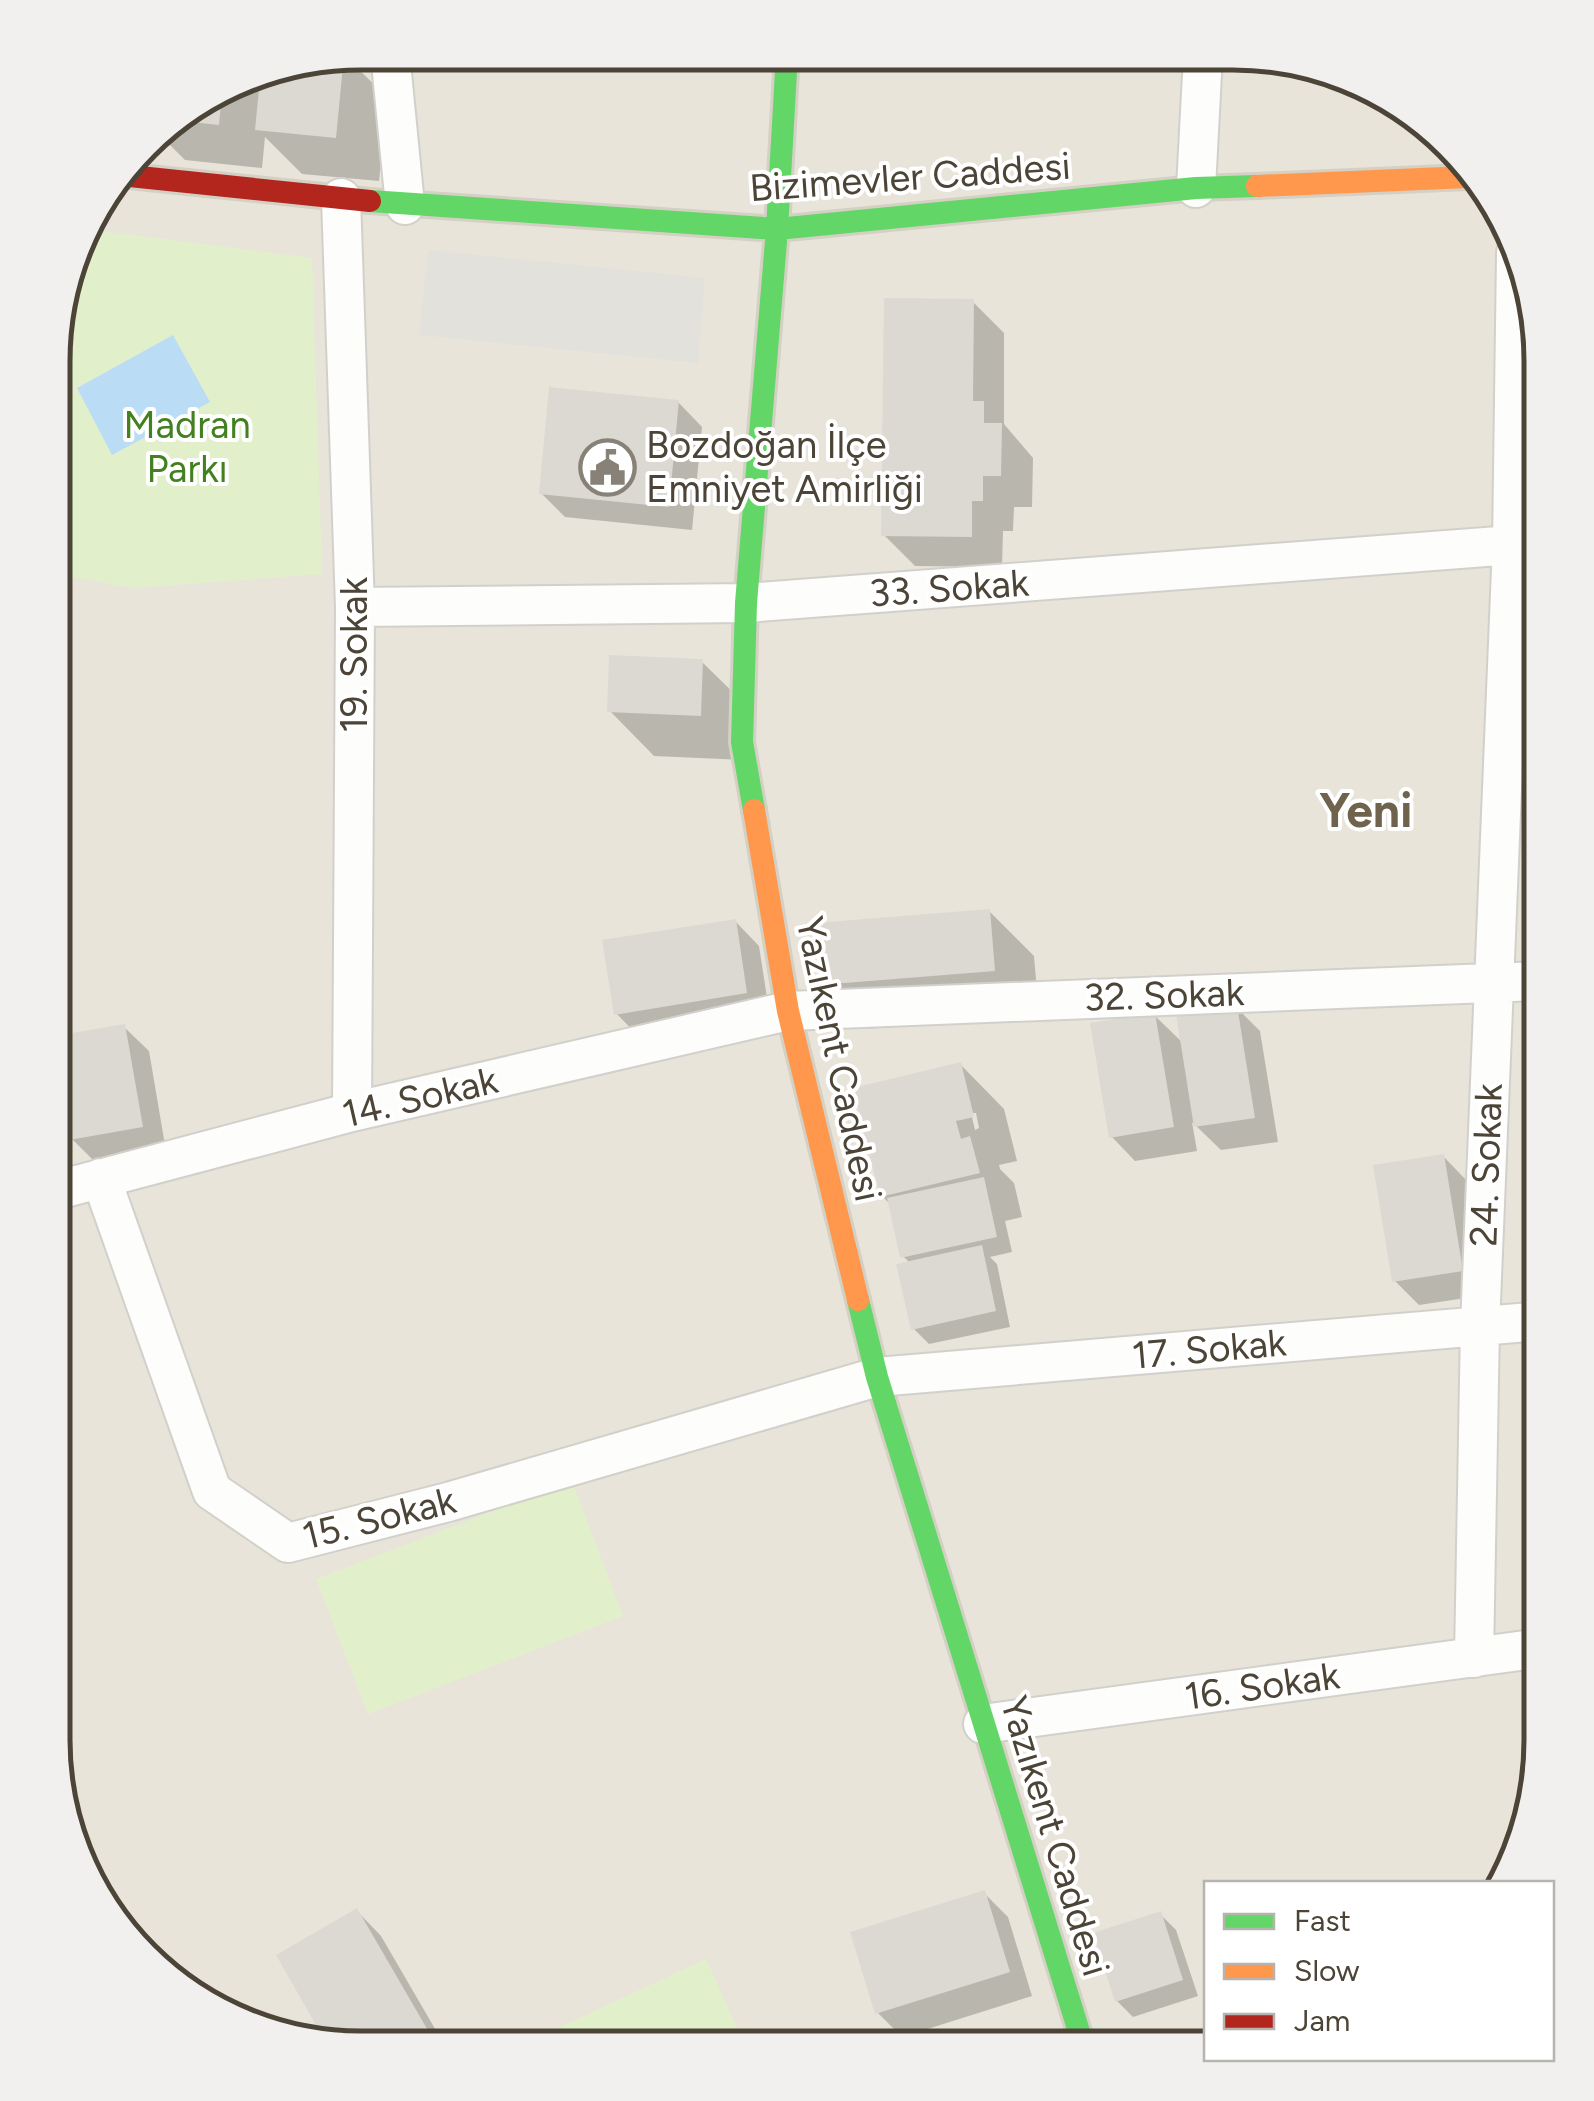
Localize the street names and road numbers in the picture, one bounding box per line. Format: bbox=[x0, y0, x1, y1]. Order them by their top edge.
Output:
street label: Bizimevler Caddesi bbox=[748, 143, 1072, 211]
street label: 33. Sokak bbox=[868, 559, 1031, 617]
street label: 19. Sokak bbox=[331, 577, 377, 733]
street label: Yazıkent Caddesi bbox=[786, 912, 892, 1206]
street label: 32. Sokak bbox=[1083, 969, 1246, 1021]
street label: 14. Sokak bbox=[338, 1057, 503, 1137]
street label: 24. Sokak bbox=[1460, 1082, 1512, 1247]
street label: 17. Sokak bbox=[1130, 1319, 1289, 1379]
street label: 15. Sokak bbox=[298, 1477, 461, 1559]
street label: 16. Sokak bbox=[1182, 1652, 1343, 1720]
street label: Yazıkent Caddesi bbox=[991, 1691, 1119, 1981]

